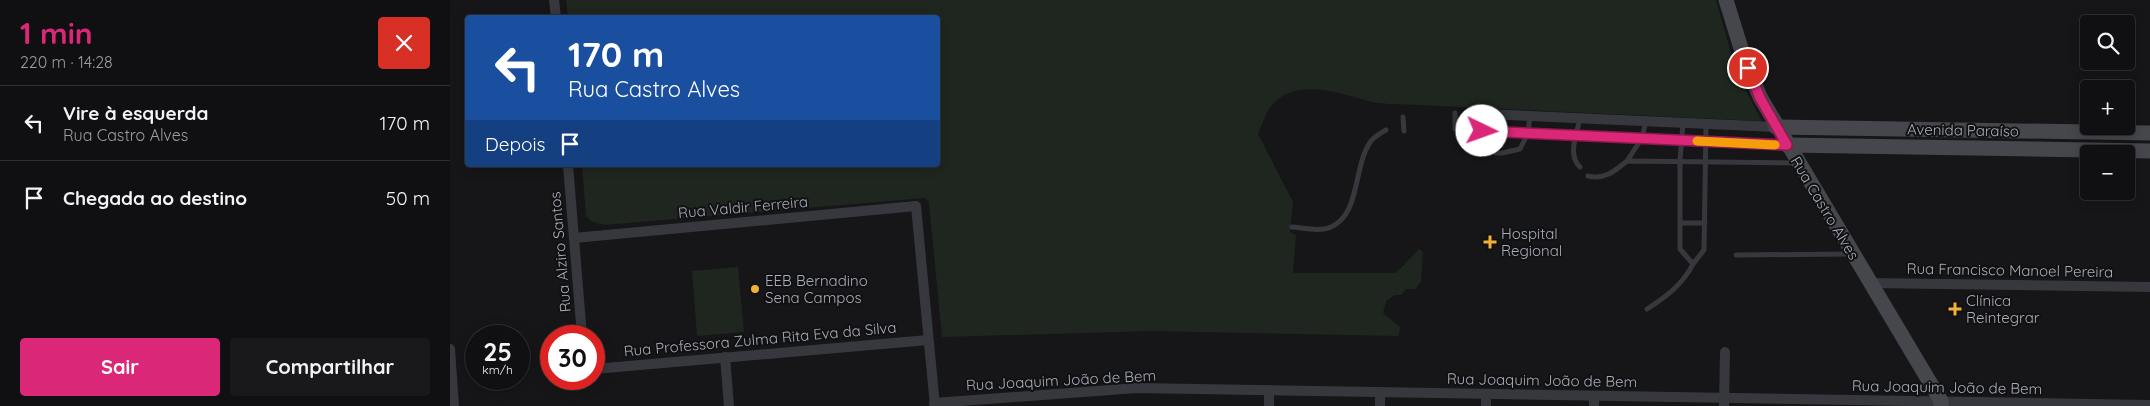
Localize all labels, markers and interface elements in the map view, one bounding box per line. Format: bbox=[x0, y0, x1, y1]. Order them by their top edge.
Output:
text: 1 min bbox=[20, 14, 93, 52]
map controls bbox=[2080, 15, 2135, 200]
button: search bbox=[2080, 15, 2135, 70]
button: close bbox=[378, 17, 430, 69]
text: 170 m bbox=[568, 32, 664, 76]
icon: left bbox=[485, 35, 550, 100]
pin bbox=[1727, 47, 1769, 89]
text: 220 m · 14:28 bbox=[20, 52, 113, 72]
icon: arrive bbox=[1734, 54, 1762, 82]
text: Rua Castro Alves bbox=[568, 75, 740, 103]
button: + bbox=[2080, 80, 2135, 135]
text: Vire à esquerda bbox=[63, 101, 208, 125]
position arrow bbox=[1455, 104, 1507, 156]
icon: left bbox=[20, 109, 48, 137]
text: 170 m bbox=[379, 111, 430, 135]
street label: Avenida Paraíso bbox=[1907, 120, 2019, 140]
text: Rua Castro Alves bbox=[63, 125, 188, 145]
icon: arrive bbox=[556, 130, 584, 158]
text: Depois bbox=[485, 132, 546, 156]
button: − bbox=[2080, 145, 2135, 200]
street label: Rua Castro Alves bbox=[1787, 153, 1863, 263]
icon: arrive bbox=[20, 184, 48, 212]
text: Chegada ao destino bbox=[63, 186, 247, 210]
text: 50 m bbox=[386, 186, 430, 210]
street label: Rua Alziro Santos bbox=[545, 191, 575, 313]
street label: Rua Valdir Ferreira bbox=[677, 192, 809, 222]
place label: Hospital Regional bbox=[1501, 224, 1562, 260]
marker: Hospital Regional bbox=[1483, 235, 1497, 249]
street label: Rua Francisco Manoel Pereira bbox=[1907, 259, 2113, 281]
place label: EEB Bernadino Sena Campos bbox=[765, 271, 868, 307]
marker: EEB Bernadino Sena Campos bbox=[749, 283, 761, 295]
place label: Clínica Reintegrar bbox=[1966, 291, 2040, 327]
marker: Clínica Reintegrar bbox=[1948, 302, 1962, 316]
street label: Rua Professora Zulma Rita Eva da Silva bbox=[623, 318, 897, 360]
speed limit sign: 30 bbox=[540, 325, 605, 390]
text: 25 bbox=[483, 336, 512, 367]
button: Sair bbox=[20, 338, 220, 396]
button: Compartilhar bbox=[230, 338, 430, 396]
text: km/h bbox=[482, 362, 513, 377]
street label: Rua Joaquim João de Bem bbox=[965, 366, 1157, 394]
street label: Rua Joaquim João de Bem bbox=[1447, 369, 1637, 391]
street label: Rua Joaquim João de Bem bbox=[1852, 376, 2042, 398]

